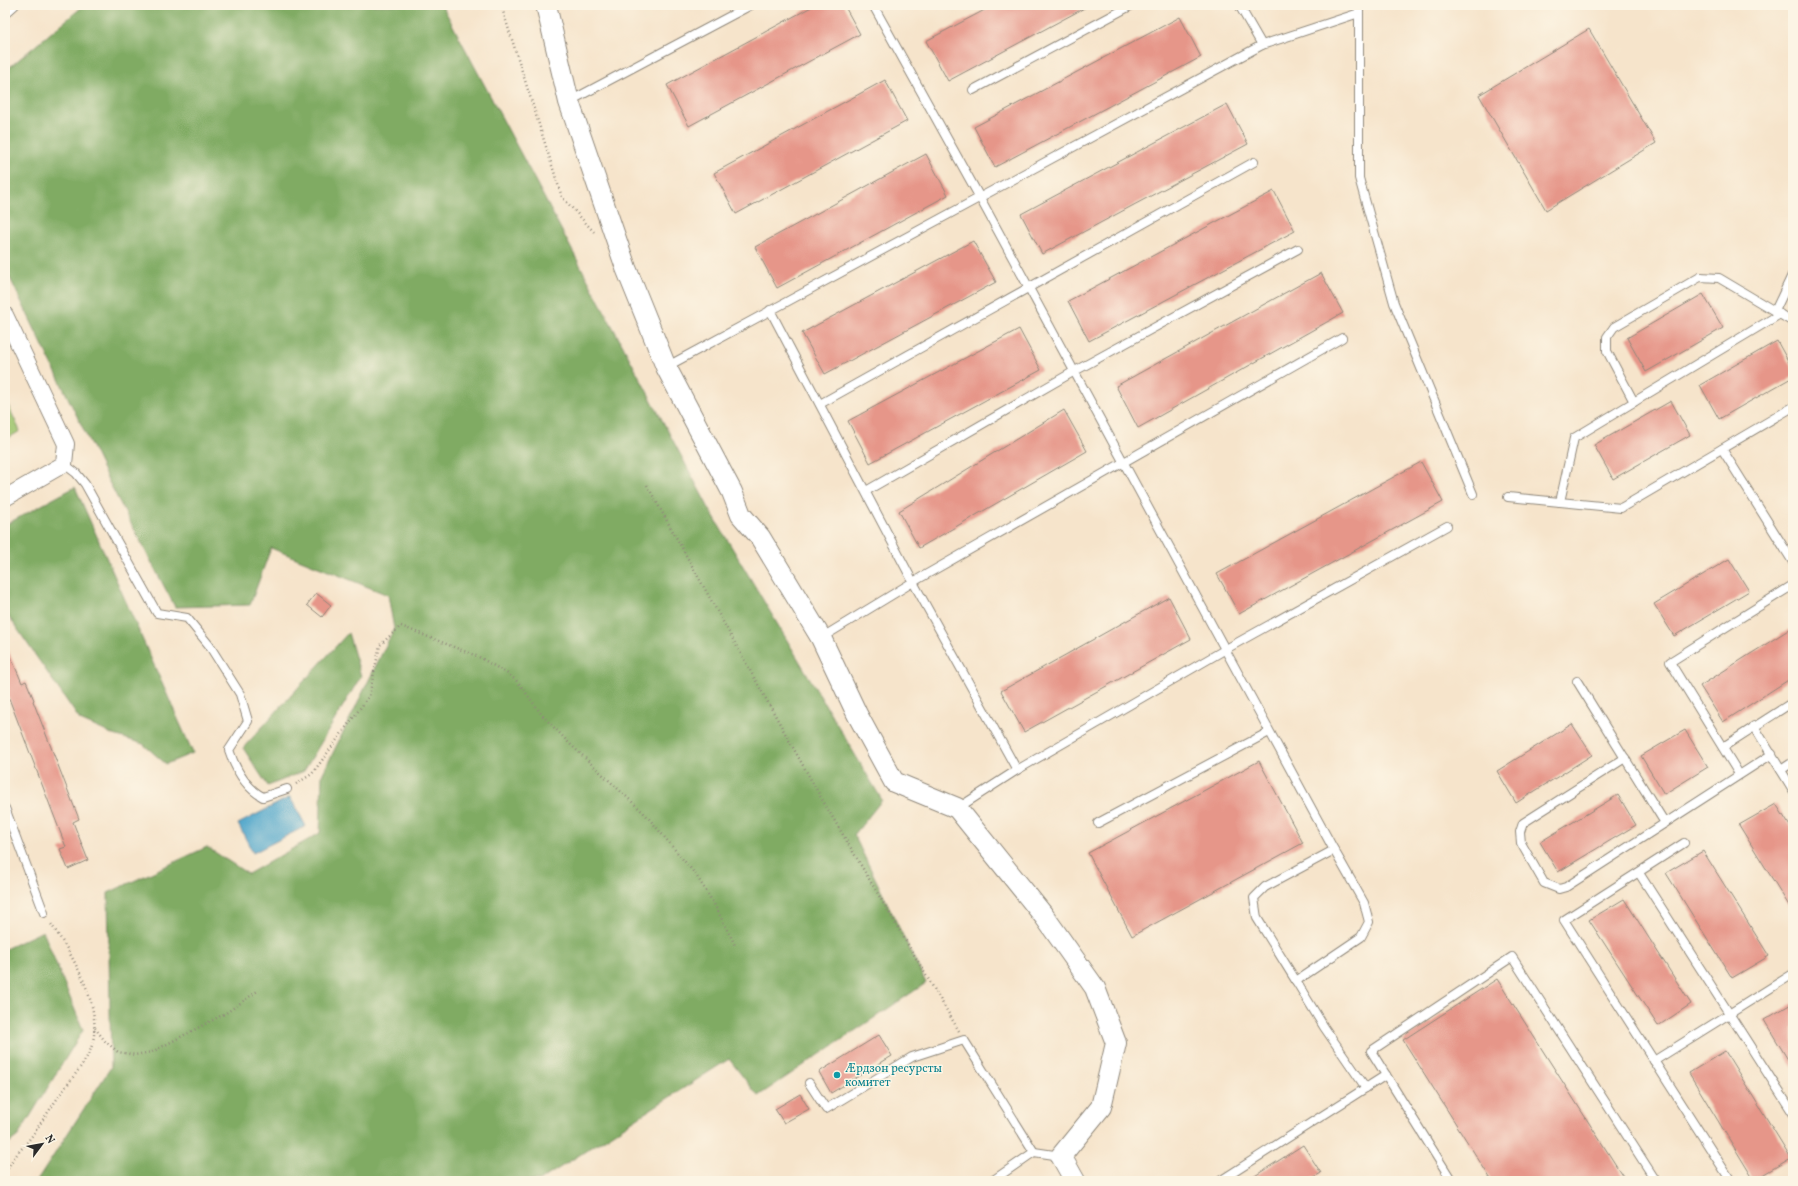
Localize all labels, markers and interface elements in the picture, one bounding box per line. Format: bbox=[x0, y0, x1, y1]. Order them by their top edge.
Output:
place label: Æрдзон ресурсты комитет bbox=[845, 1061, 943, 1091]
marker: Æрдзон ресурсты комитет bbox=[832, 1070, 842, 1080]
north arrow bbox=[22, 1124, 62, 1164]
text: N bbox=[41, 1132, 58, 1147]

